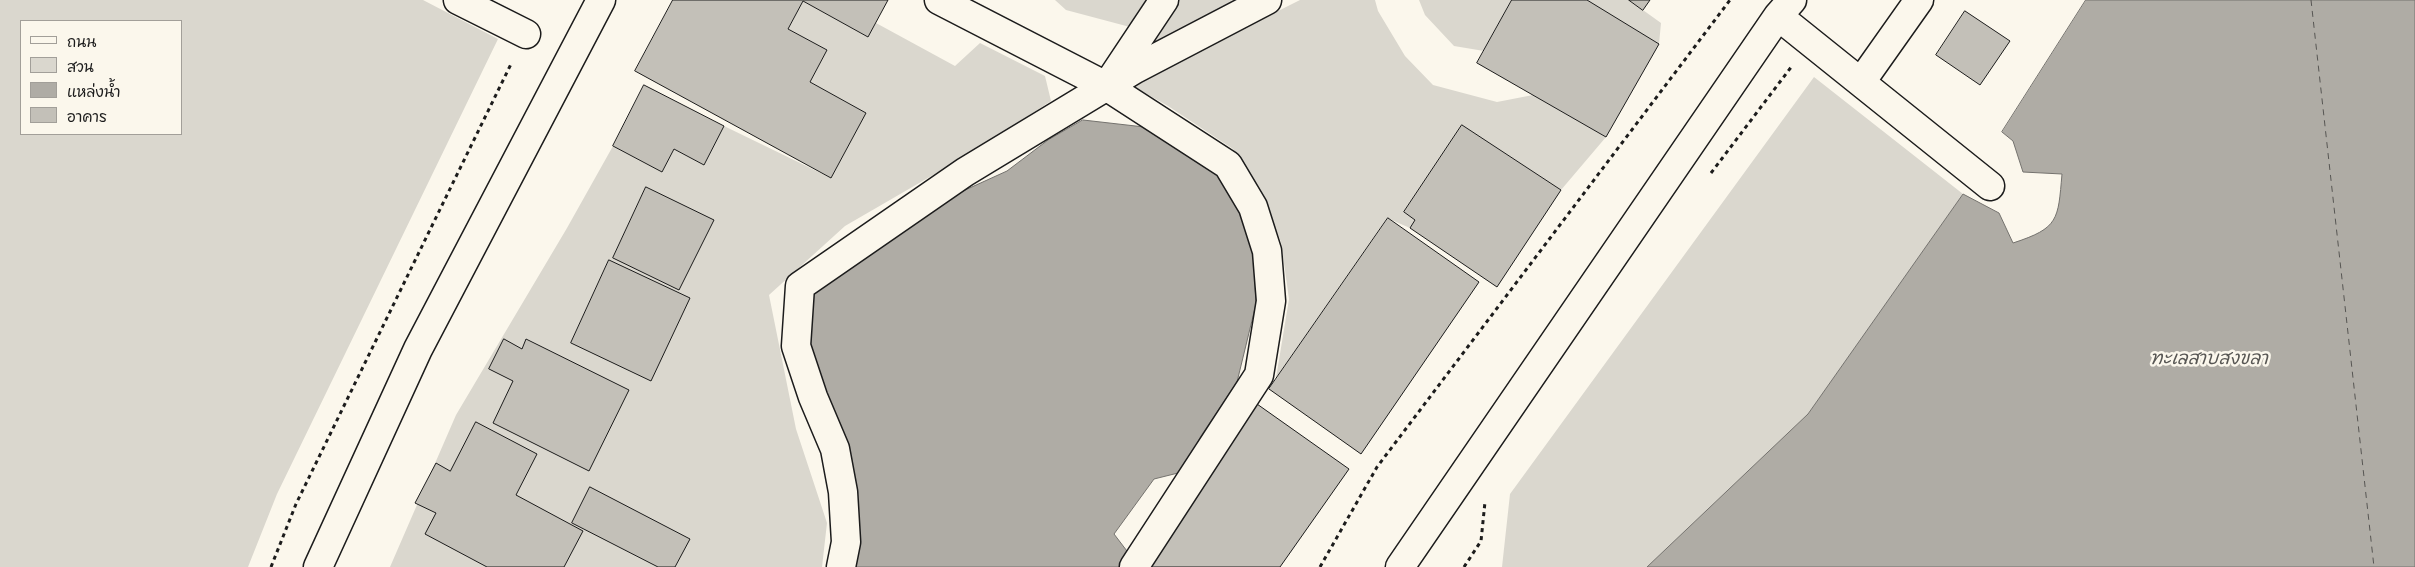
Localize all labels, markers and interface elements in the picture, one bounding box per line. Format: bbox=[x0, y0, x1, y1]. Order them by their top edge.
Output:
legend bbox=[20, 20, 182, 135]
text: ถนน bbox=[67, 32, 96, 51]
text: สวน bbox=[67, 57, 94, 76]
text: แหล่งน้ำ bbox=[67, 82, 121, 101]
text: อาคาร bbox=[67, 107, 107, 126]
water label: ทะเลสาบสงขลา bbox=[2150, 348, 2268, 370]

